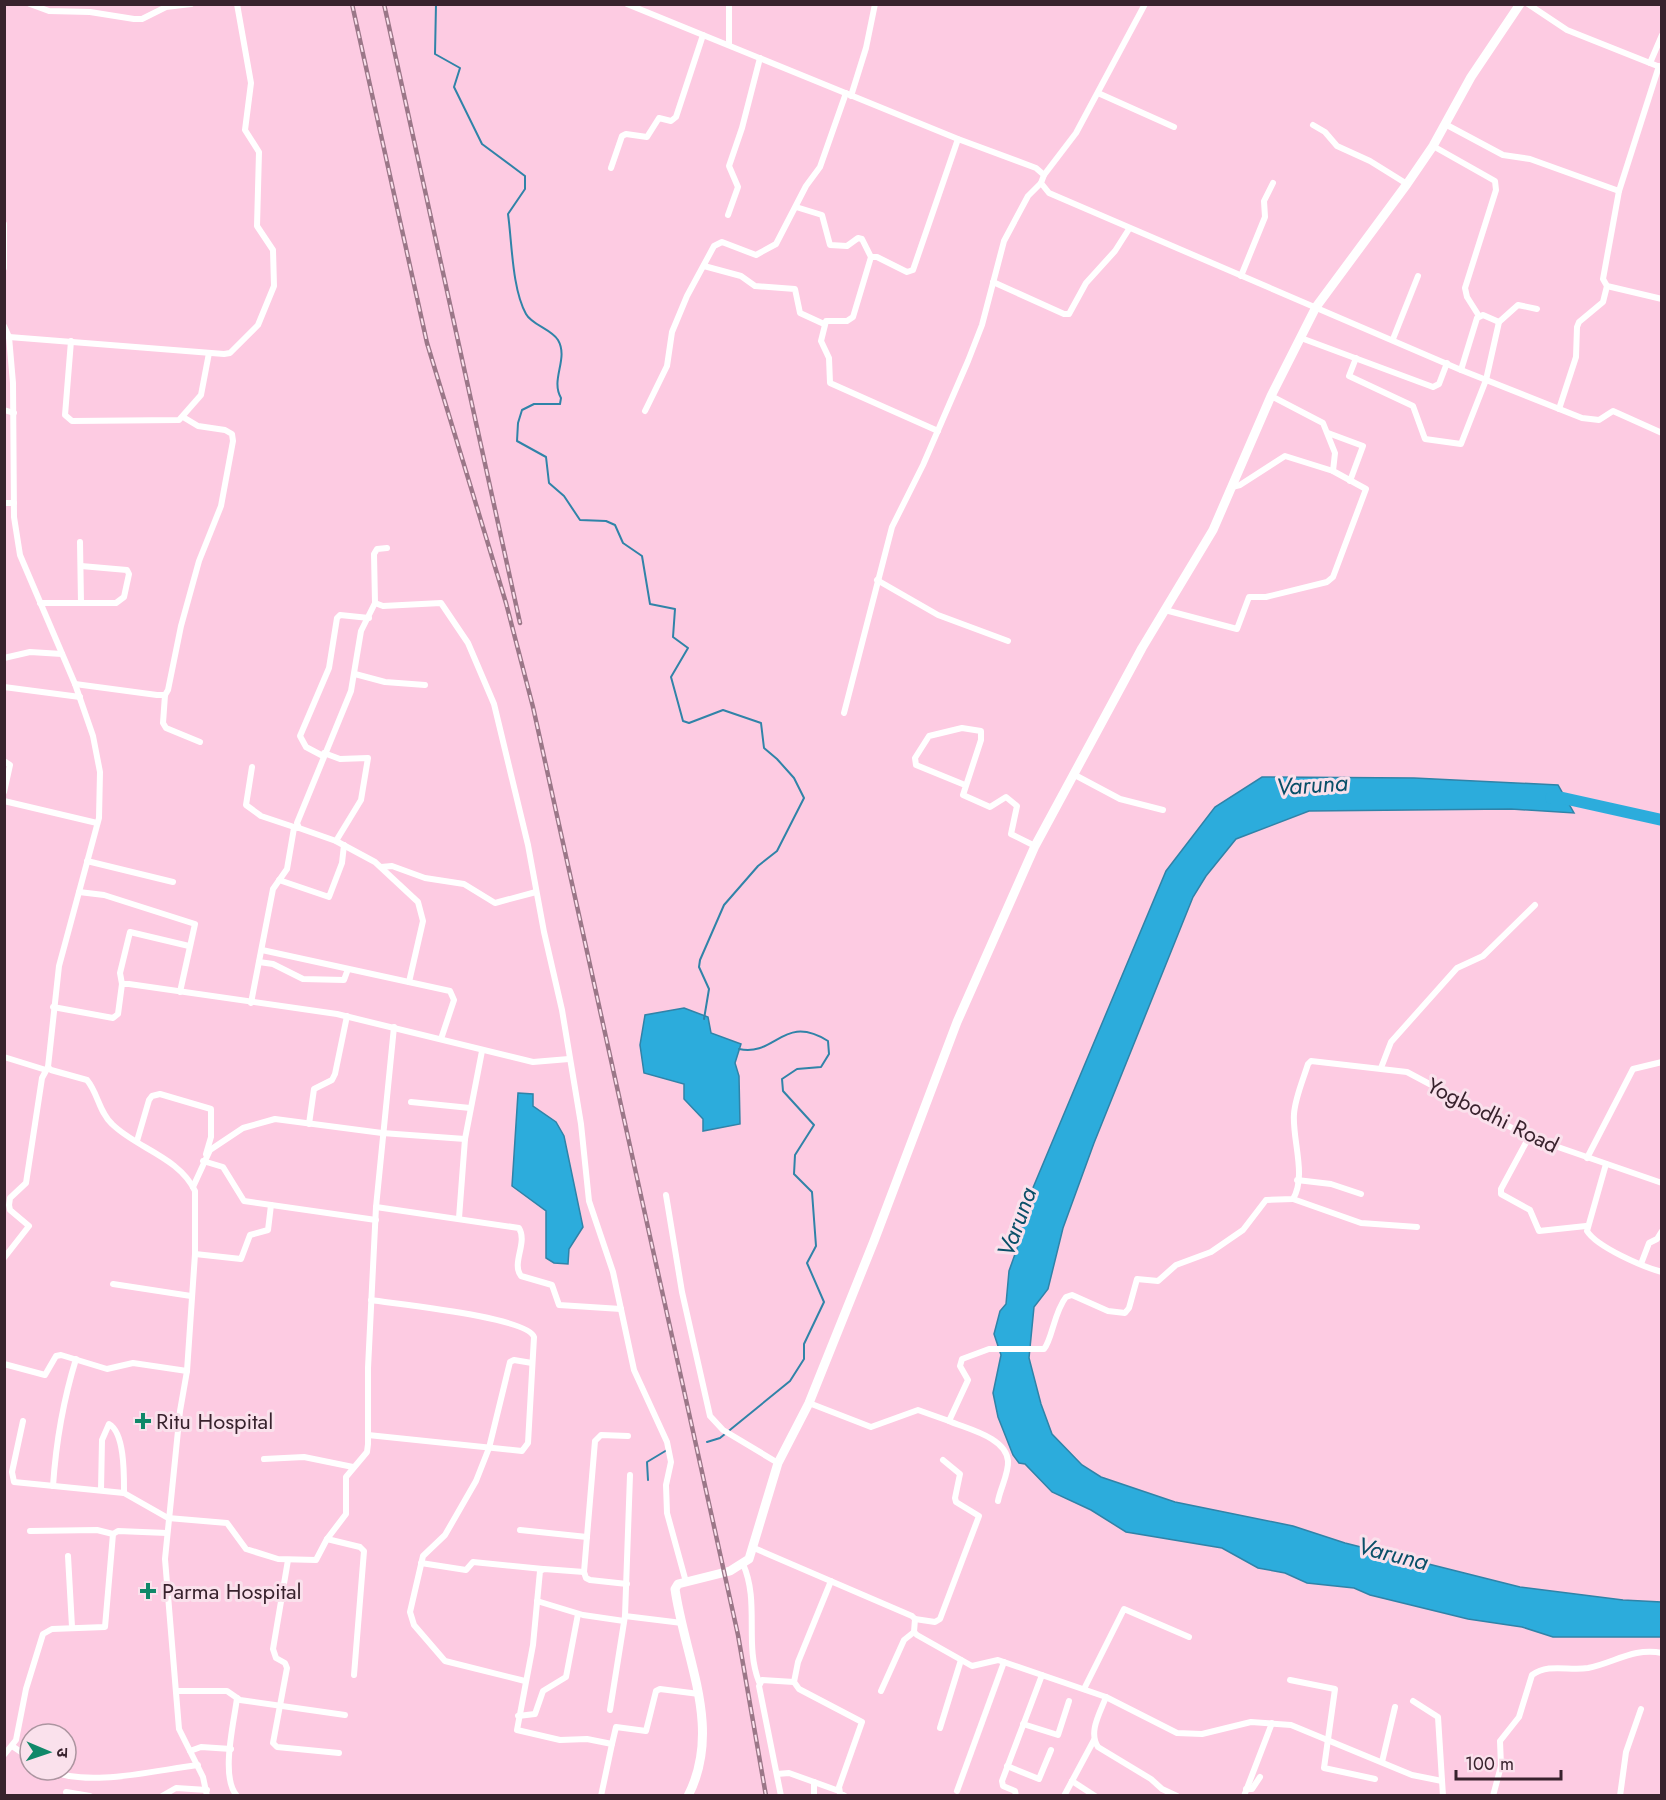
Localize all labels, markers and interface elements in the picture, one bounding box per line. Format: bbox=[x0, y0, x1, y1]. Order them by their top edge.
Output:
water label: Varuna bbox=[1275, 765, 1349, 804]
street label: Yogbodhi Road bbox=[1422, 1069, 1564, 1161]
water label: Varuna bbox=[988, 1182, 1045, 1262]
place label: Ritu Hospital bbox=[156, 1405, 273, 1437]
marker: Ritu Hospital bbox=[134, 1412, 152, 1430]
water label: Varuna bbox=[1354, 1528, 1432, 1579]
place label: Parma Hospital bbox=[162, 1575, 302, 1607]
marker: Parma Hospital bbox=[139, 1582, 157, 1600]
north arrow bbox=[18, 1722, 78, 1782]
scale bar bbox=[1456, 1743, 1561, 1781]
text: उ bbox=[51, 1747, 74, 1758]
text: 100 m bbox=[1465, 1751, 1514, 1777]

